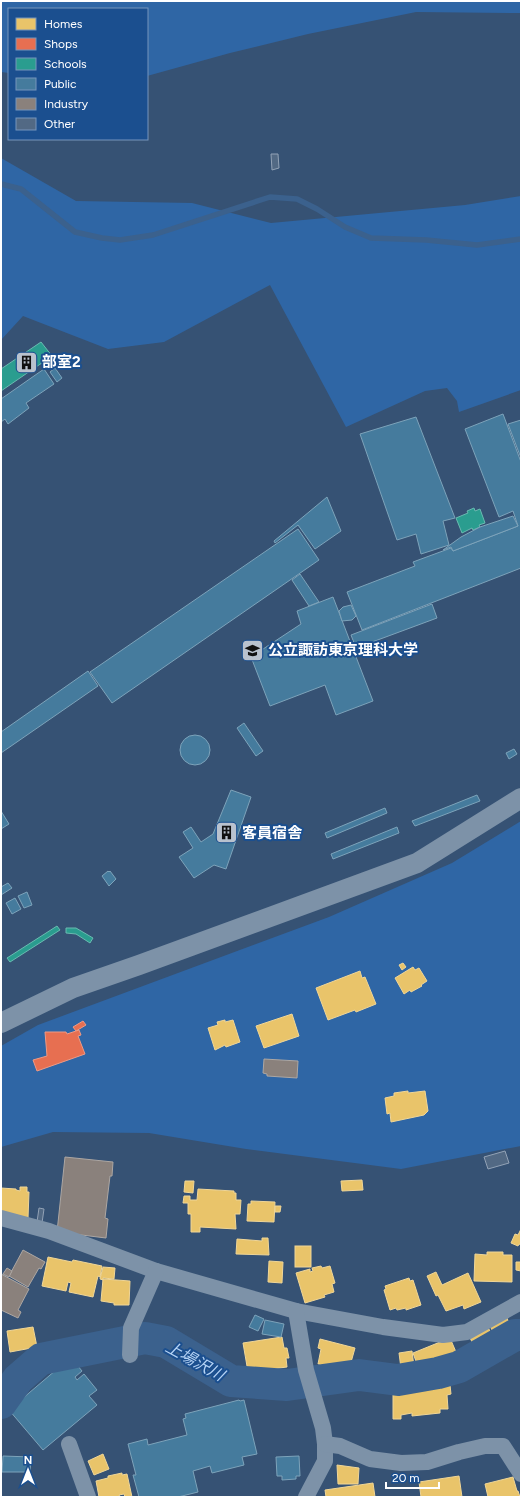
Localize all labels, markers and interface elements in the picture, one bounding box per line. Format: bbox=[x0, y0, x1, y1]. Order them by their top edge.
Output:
legend bbox=[8, 8, 148, 140]
text: Homes bbox=[44, 17, 83, 31]
text: Shops bbox=[44, 37, 78, 51]
text: Schools bbox=[44, 57, 87, 71]
text: Public bbox=[44, 77, 77, 91]
text: Industry bbox=[44, 97, 89, 111]
text: Other bbox=[44, 117, 75, 131]
building icon: 部室2 bbox=[13, 349, 39, 375]
place label: 部室2 bbox=[42, 353, 81, 371]
school or university icon: 公立諏訪東京理科大学 bbox=[240, 637, 266, 663]
place label: 公立諏訪東京理科大学 bbox=[268, 641, 418, 659]
building icon: 客員宿舎 bbox=[213, 820, 239, 846]
place label: 客員宿舎 bbox=[242, 824, 303, 842]
water label: 上場沢川 bbox=[162, 1337, 229, 1386]
north arrow bbox=[8, 1450, 48, 1490]
text: N bbox=[24, 1454, 32, 1467]
scale bar bbox=[386, 1464, 439, 1490]
text: 20 m bbox=[392, 1471, 420, 1485]

